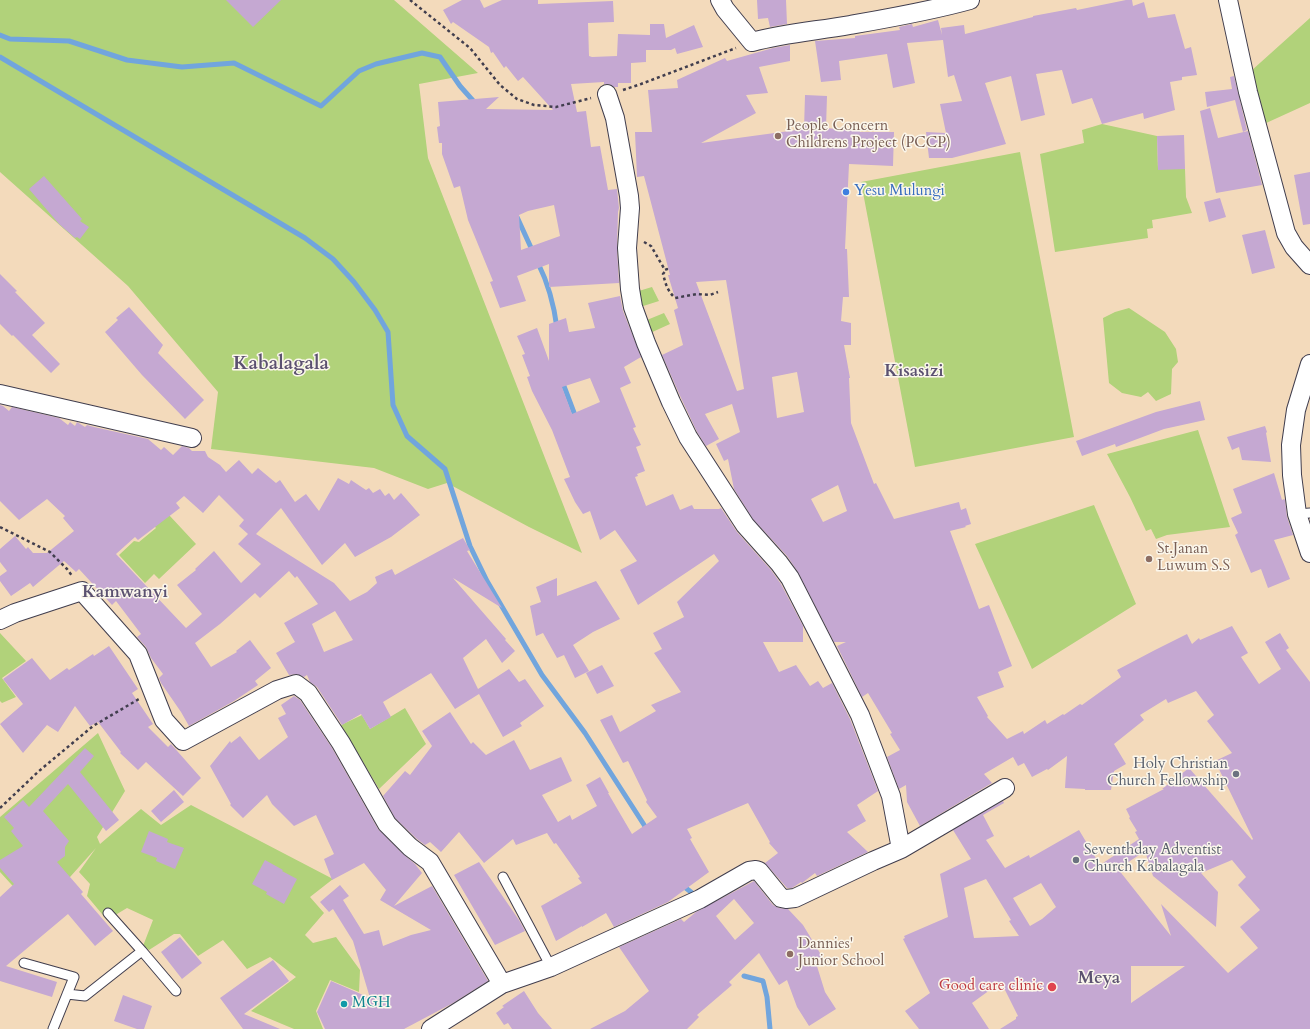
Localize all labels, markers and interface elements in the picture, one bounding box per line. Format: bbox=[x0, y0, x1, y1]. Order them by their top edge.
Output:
place label: People Concern Childrens Project (PCCP) bbox=[786, 118, 951, 153]
marker: People Concern Childrens Project (PCCP) bbox=[773, 131, 783, 141]
place label: Yesu Mulungi bbox=[854, 183, 945, 201]
marker: Yesu Mulungi bbox=[841, 187, 851, 197]
district label: Kabalagala bbox=[233, 354, 329, 376]
district label: Kisasizi bbox=[884, 362, 944, 382]
place label: St.Janan Luwum S.S bbox=[1157, 541, 1230, 576]
marker: St.Janan Luwum S.S bbox=[1144, 554, 1154, 564]
district label: Kamwanyi bbox=[82, 583, 168, 603]
place label: Holy Christian Church Fellowship bbox=[1107, 756, 1228, 791]
marker: Holy Christian Church Fellowship bbox=[1231, 769, 1241, 779]
place label: Seventhday Adventist Church Kabalagala bbox=[1084, 842, 1221, 877]
marker: Seventhday Adventist Church Kabalagala bbox=[1071, 855, 1081, 865]
place label: Dannies' Junior School bbox=[798, 936, 884, 971]
marker: Dannies' Junior School bbox=[785, 949, 795, 959]
district label: Meya bbox=[1078, 969, 1120, 989]
place label: Good care clinic bbox=[939, 978, 1043, 996]
marker: Good care clinic bbox=[1046, 981, 1058, 993]
place label: MGH bbox=[352, 995, 391, 1013]
marker: MGH bbox=[339, 999, 349, 1009]

